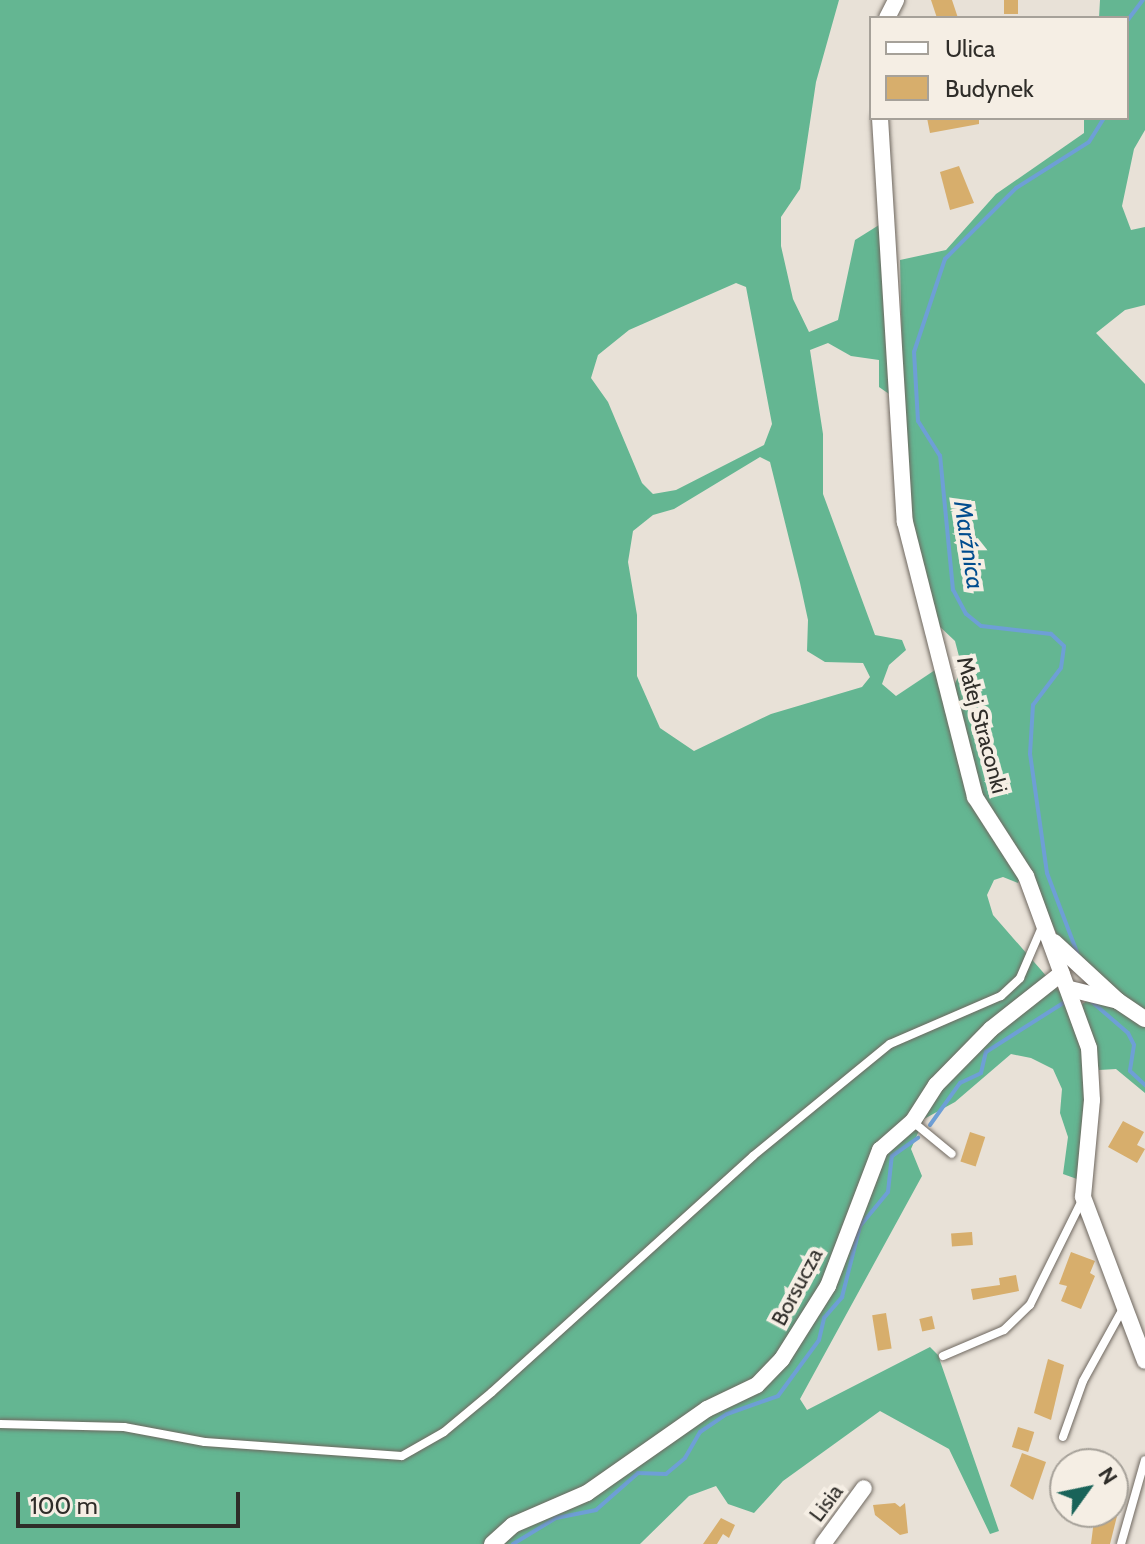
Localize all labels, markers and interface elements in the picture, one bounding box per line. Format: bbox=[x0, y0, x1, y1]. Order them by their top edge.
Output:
legend bbox=[869, 16, 1129, 120]
text: Ulica bbox=[945, 34, 995, 63]
text: Budynek bbox=[945, 74, 1034, 103]
water label: Marźnica bbox=[948, 499, 990, 591]
street label: Małej Straconki bbox=[951, 654, 1013, 796]
street label: Borsucza bbox=[766, 1244, 828, 1330]
north arrow bbox=[1049, 1448, 1129, 1528]
text: N bbox=[1092, 1462, 1123, 1490]
scale bar bbox=[20, 1476, 244, 1526]
street label: Lisia bbox=[803, 1479, 849, 1527]
text: 100 m bbox=[30, 1491, 98, 1520]

